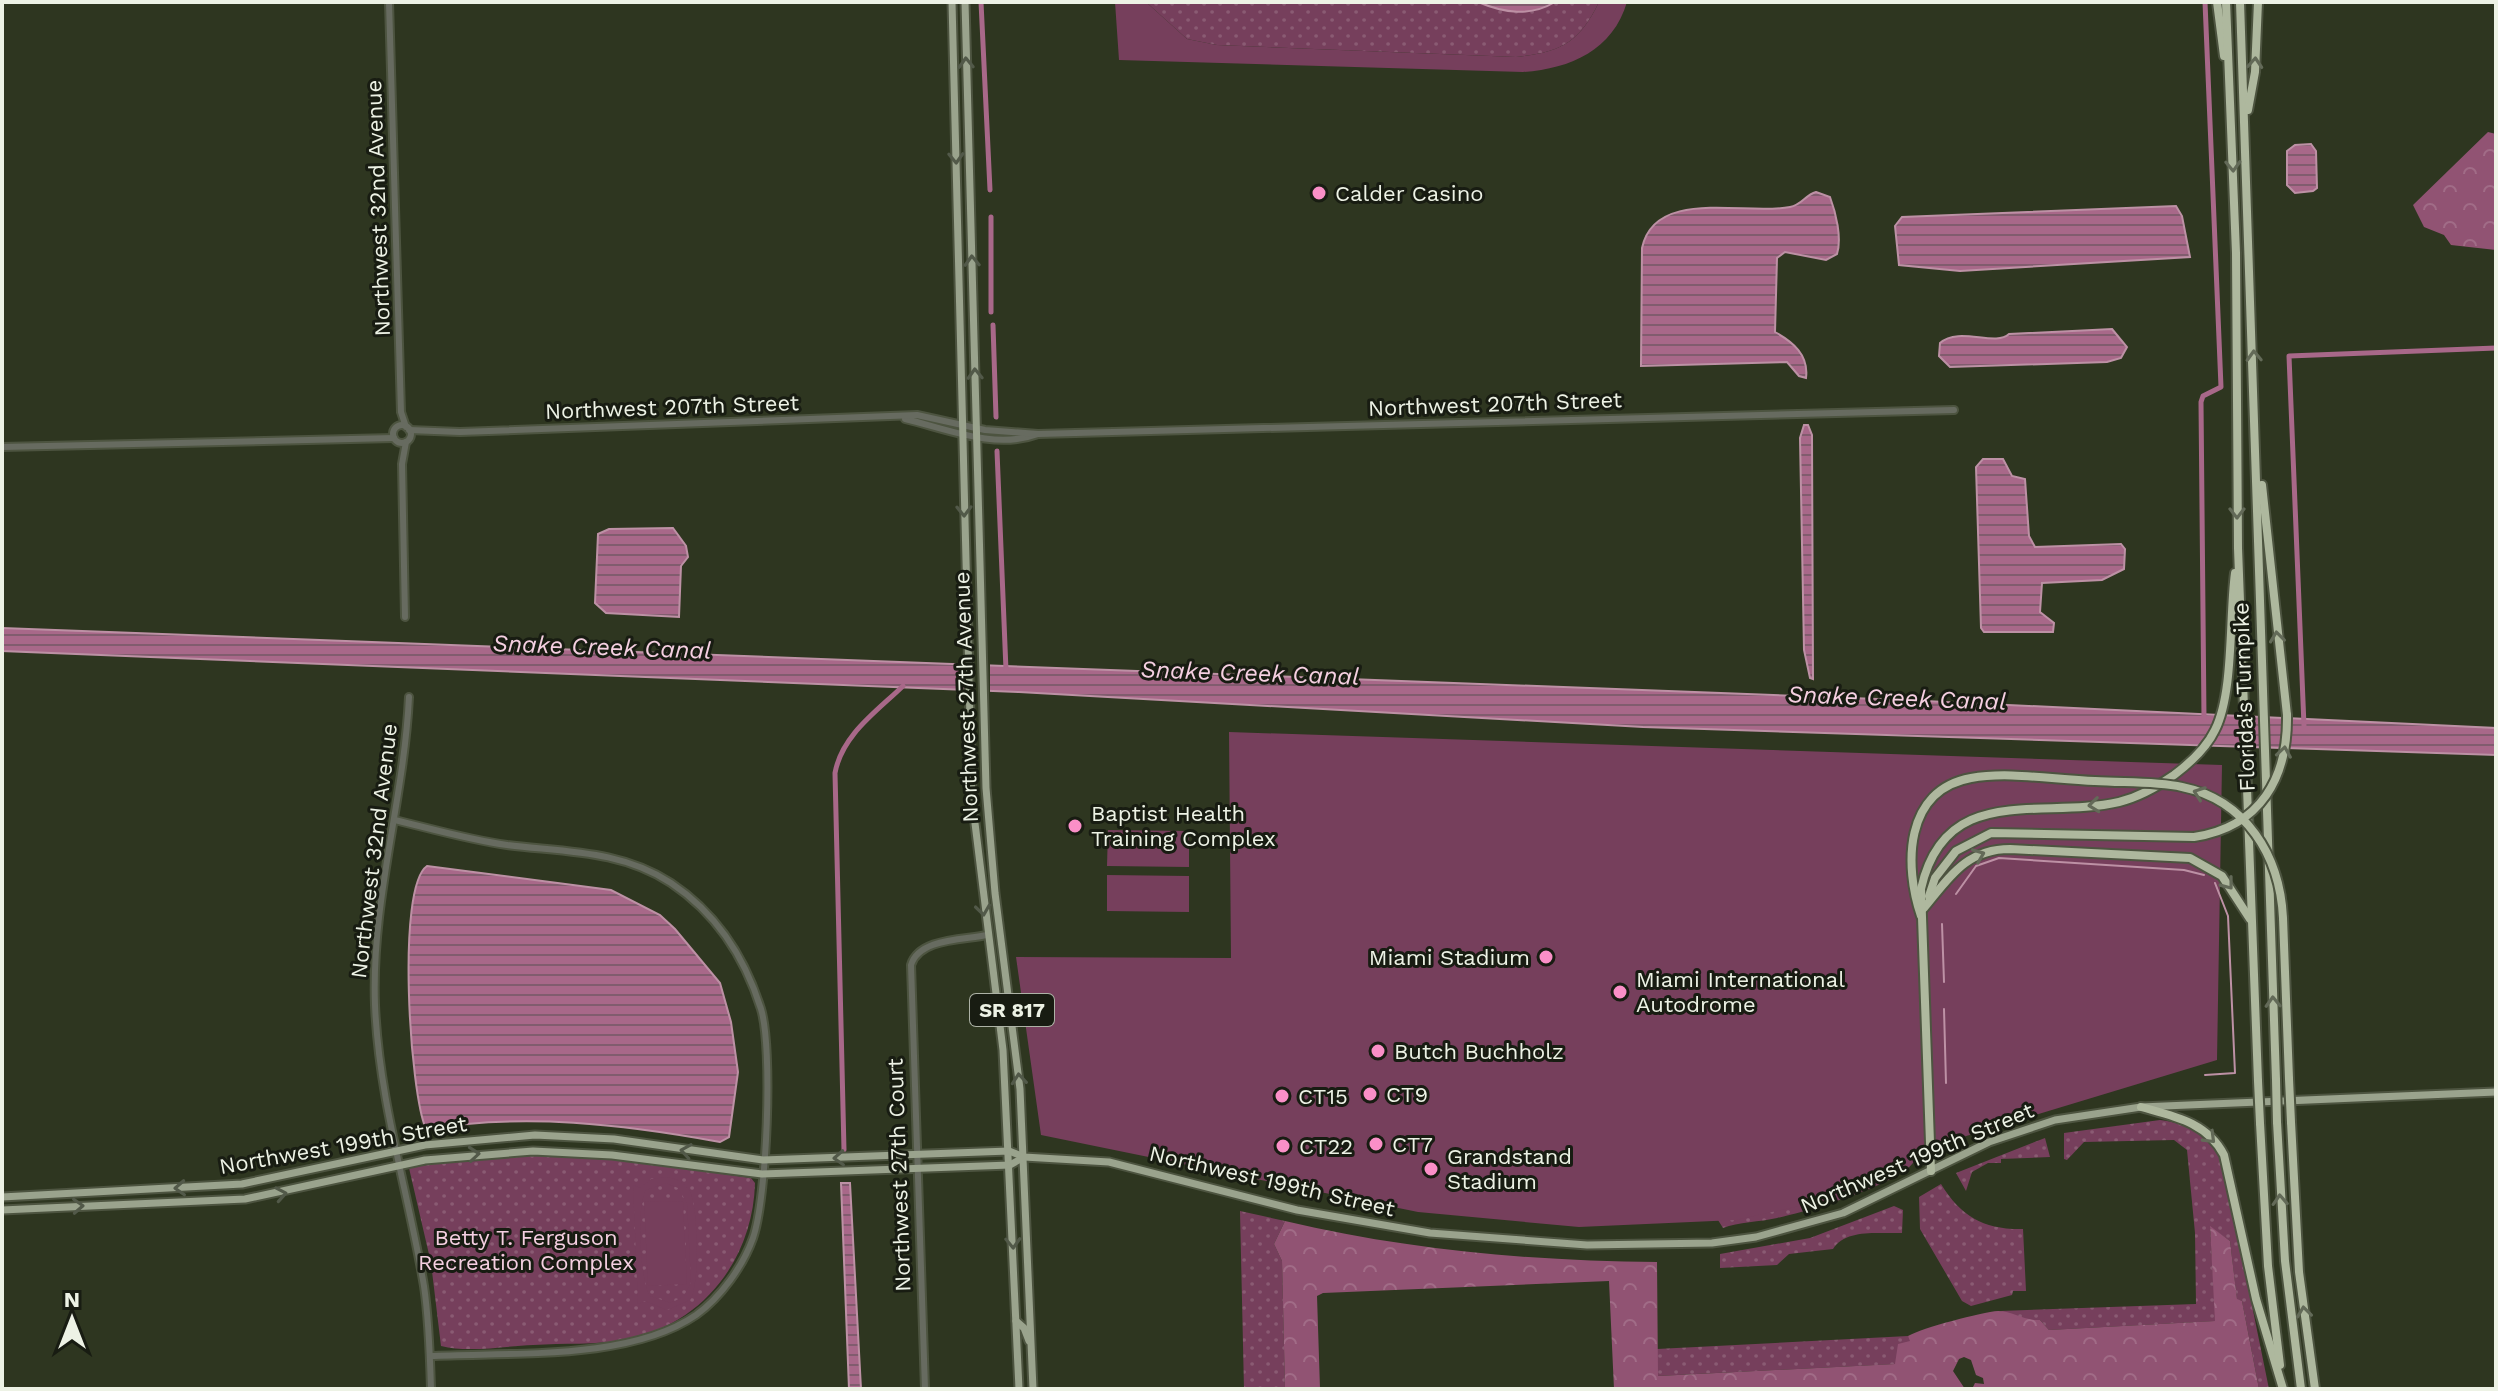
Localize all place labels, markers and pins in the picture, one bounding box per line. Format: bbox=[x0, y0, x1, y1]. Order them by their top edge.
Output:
place label: Calder Casino bbox=[1335, 181, 1484, 206]
marker: Calder Casino bbox=[1310, 184, 1328, 202]
place label: Baptist Health Training Complex bbox=[1091, 801, 1276, 851]
marker: Baptist Health Training Complex bbox=[1066, 817, 1084, 835]
place label: Miami Stadium bbox=[1369, 945, 1530, 970]
marker: Miami Stadium bbox=[1537, 948, 1555, 966]
place label: Miami International Autodrome bbox=[1636, 967, 1845, 1017]
marker: Miami International Autodrome bbox=[1611, 983, 1629, 1001]
place label: Butch Buchholz bbox=[1394, 1039, 1564, 1064]
marker: Butch Buchholz bbox=[1369, 1042, 1387, 1060]
place label: CT9 bbox=[1386, 1082, 1428, 1107]
place label: CT15 bbox=[1298, 1084, 1348, 1109]
marker: CT9 bbox=[1361, 1085, 1379, 1103]
marker: CT15 bbox=[1273, 1087, 1291, 1105]
place label: CT7 bbox=[1392, 1132, 1433, 1157]
place label: CT22 bbox=[1299, 1134, 1353, 1159]
marker: CT7 bbox=[1367, 1135, 1385, 1153]
marker: CT22 bbox=[1274, 1137, 1292, 1155]
place label: Grandstand Stadium bbox=[1447, 1144, 1572, 1194]
marker: Grandstand Stadium bbox=[1422, 1160, 1440, 1178]

